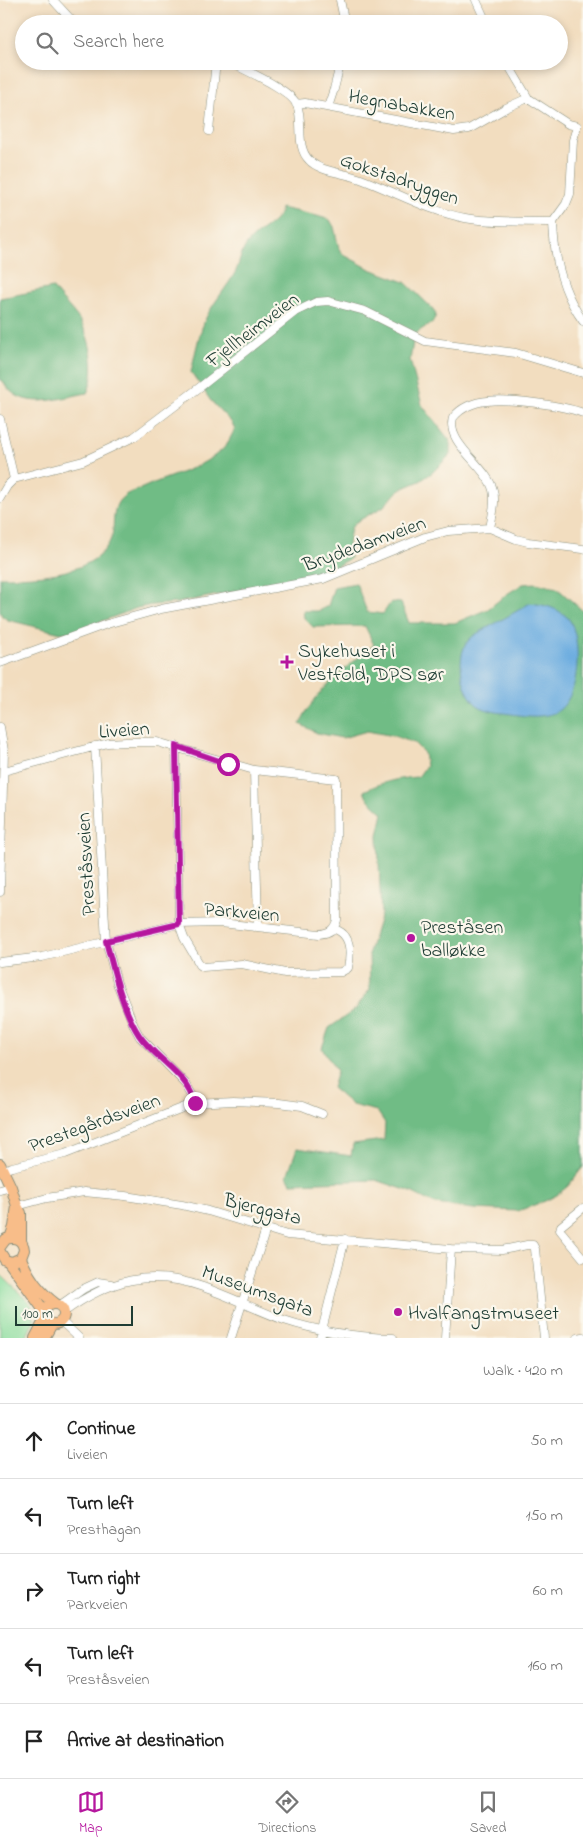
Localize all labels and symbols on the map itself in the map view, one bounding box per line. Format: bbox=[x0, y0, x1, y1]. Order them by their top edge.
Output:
street label: Hegnabakken bbox=[346, 83, 457, 131]
street label: Gokstadryggen bbox=[335, 146, 463, 215]
street label: Fjellheimveien bbox=[200, 286, 306, 376]
street label: Brydedamveien bbox=[298, 510, 430, 581]
place label: Sykehuset i Vestfold, DPS sør bbox=[297, 638, 445, 690]
marker: Sykehuset i Vestfold, DPS sør bbox=[280, 655, 294, 669]
street label: Liveien bbox=[98, 715, 151, 748]
route start bbox=[217, 753, 240, 776]
street label: Preståsveien bbox=[70, 811, 105, 916]
street label: Parkveien bbox=[203, 896, 281, 931]
place label: Preståsen balløkke bbox=[421, 914, 503, 966]
marker: Preståsen balløkke bbox=[405, 932, 417, 944]
street label: Prestegårdsveien bbox=[25, 1087, 165, 1163]
route end bbox=[184, 1092, 207, 1115]
street label: Bjerggata bbox=[219, 1187, 304, 1235]
street label: Museumsgata bbox=[197, 1259, 317, 1327]
place label: Hvalfangstmuseet bbox=[408, 1300, 559, 1330]
scale bar bbox=[15, 1303, 132, 1326]
marker: Hvalfangstmuseet bbox=[392, 1306, 404, 1318]

